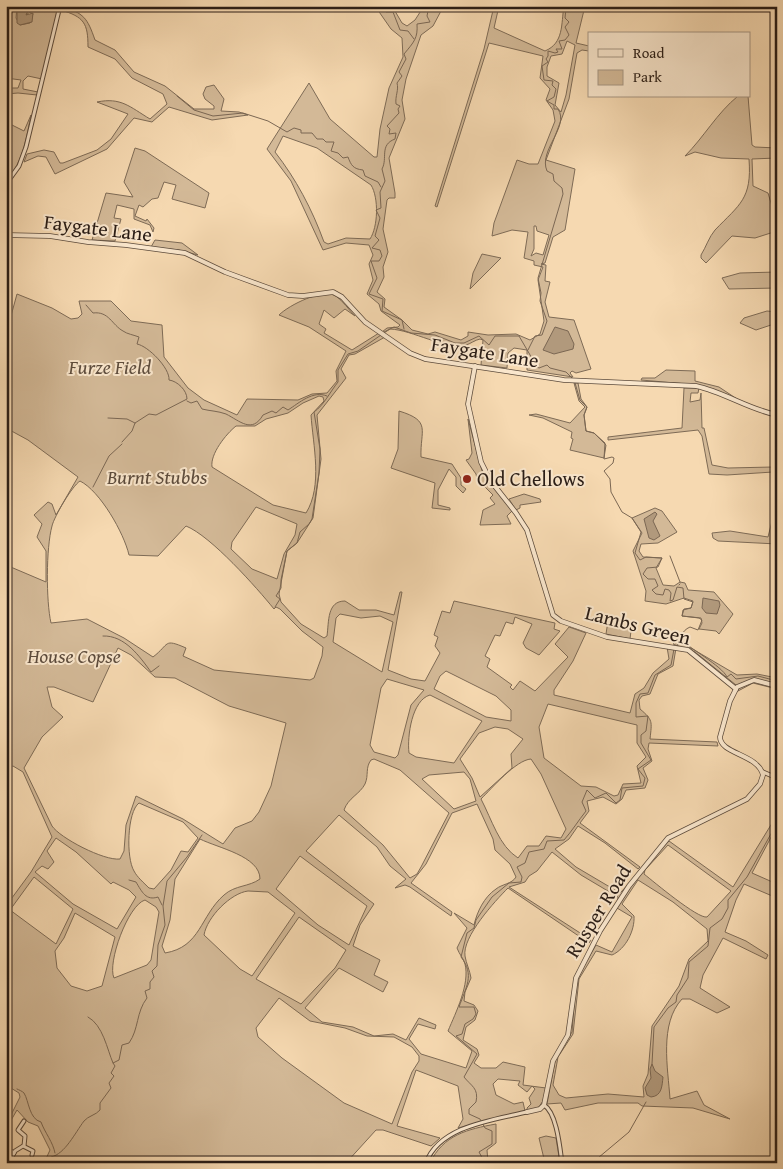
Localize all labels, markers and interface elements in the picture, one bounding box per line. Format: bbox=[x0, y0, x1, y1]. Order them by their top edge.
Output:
legend bbox=[588, 32, 750, 98]
text: Road bbox=[633, 42, 664, 63]
text: Park bbox=[633, 66, 662, 87]
street label: Faygate Lane bbox=[42, 207, 154, 249]
street label: Faygate Lane bbox=[429, 329, 541, 374]
park label: Furze Field bbox=[68, 352, 152, 381]
park label: Burnt Stubbs bbox=[106, 462, 208, 491]
place label: Old Chellows bbox=[477, 464, 585, 493]
marker: Old Chellows bbox=[461, 473, 473, 485]
street label: Lambs Green bbox=[582, 597, 694, 652]
park label: House Copse bbox=[26, 641, 121, 670]
street label: Rusper Road bbox=[557, 858, 638, 963]

